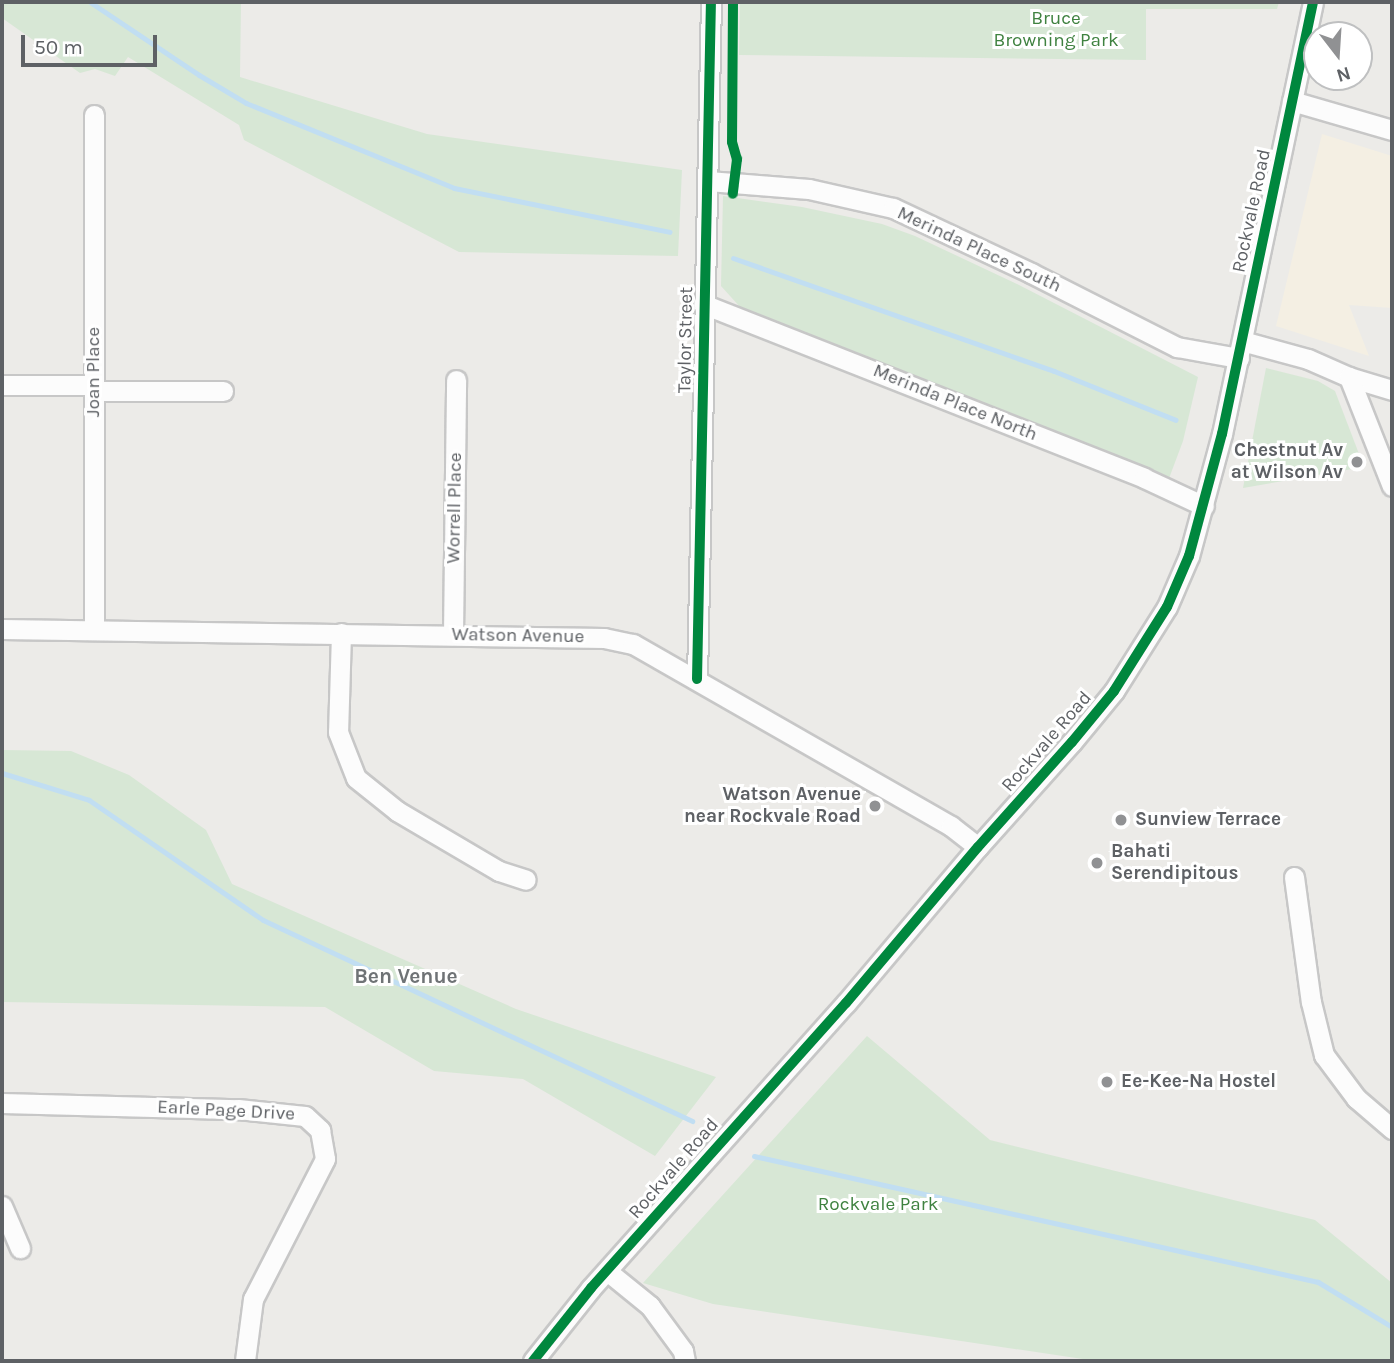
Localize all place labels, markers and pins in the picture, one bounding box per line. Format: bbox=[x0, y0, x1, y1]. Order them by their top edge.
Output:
place label: Chestnut Av at Wilson Av bbox=[1231, 440, 1343, 484]
marker: Chestnut Av at Wilson Av bbox=[1349, 454, 1365, 470]
place label: Watson Avenue near Rockvale Road bbox=[684, 784, 861, 828]
marker: Watson Avenue near Rockvale Road bbox=[867, 798, 883, 814]
place label: Sunview Terrace bbox=[1135, 809, 1281, 831]
marker: Sunview Terrace bbox=[1113, 812, 1129, 828]
place label: Bahati Serendipitous bbox=[1111, 841, 1238, 885]
marker: Bahati Serendipitous bbox=[1089, 855, 1105, 871]
place label: Ee-Kee-Na Hostel bbox=[1121, 1071, 1276, 1093]
marker: Ee-Kee-Na Hostel bbox=[1099, 1074, 1115, 1090]

